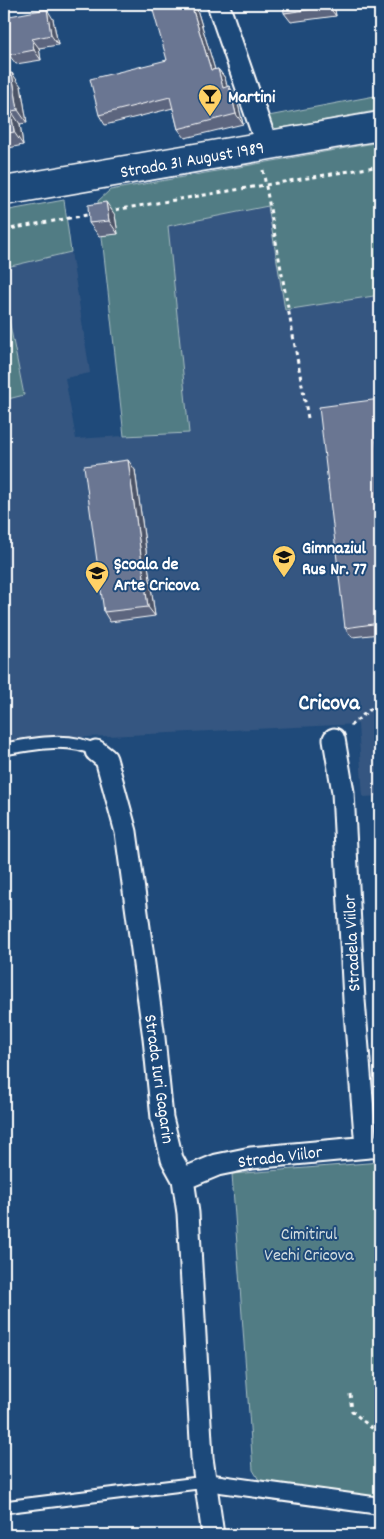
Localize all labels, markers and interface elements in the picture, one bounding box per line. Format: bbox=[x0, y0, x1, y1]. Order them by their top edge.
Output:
bar icon: Martini bbox=[197, 83, 223, 117]
place label: Martini bbox=[228, 86, 276, 111]
street label: Strada 31 August 1989 bbox=[118, 136, 266, 186]
place label: Gimnaziul Rus Nr. 77 bbox=[302, 537, 367, 583]
school or university icon: Gimnaziul Rus Nr. 77 bbox=[271, 544, 297, 578]
place label: Școala de Arte Cricova bbox=[114, 553, 200, 599]
school or university icon: Școala de Arte Cricova bbox=[84, 560, 110, 594]
district label: Cricova bbox=[298, 689, 360, 720]
street label: Stradela Viilor bbox=[338, 893, 369, 992]
street label: Strada Iuri Gagarin bbox=[136, 1013, 179, 1146]
street label: Strada Viilor bbox=[237, 1141, 324, 1176]
park label: Cimitirul Vechi Cricova bbox=[264, 1223, 354, 1269]

